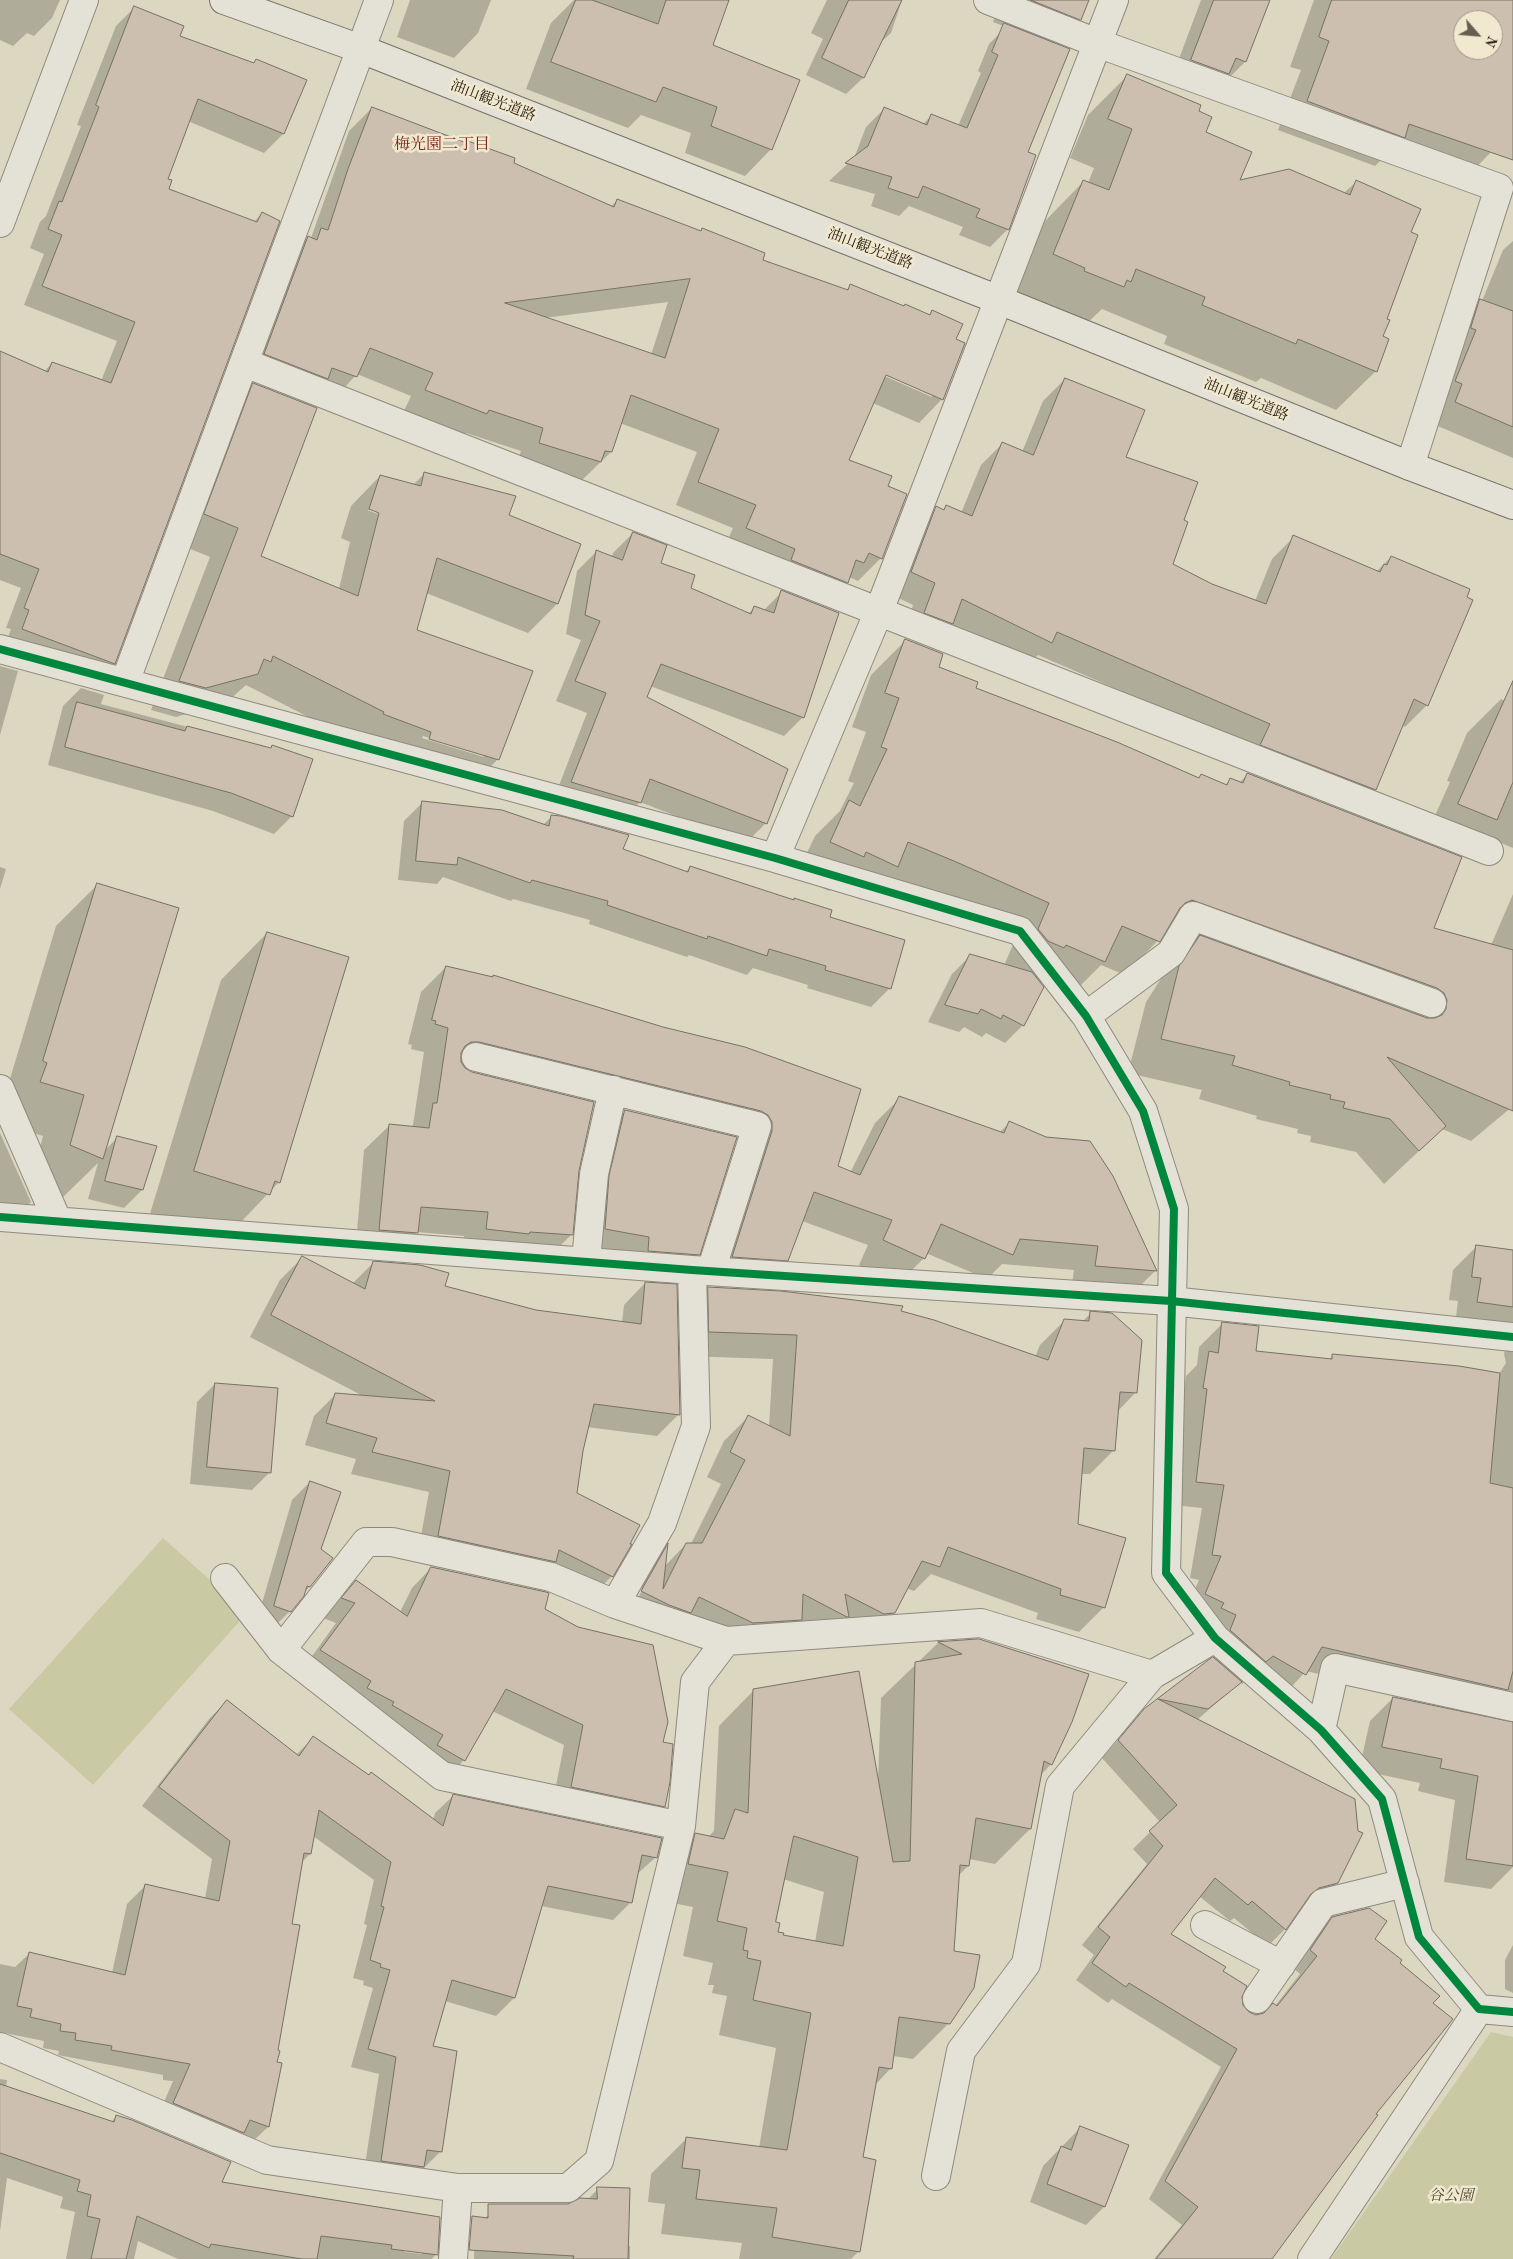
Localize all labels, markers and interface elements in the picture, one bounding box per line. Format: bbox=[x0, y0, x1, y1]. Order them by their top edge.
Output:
north arrow bbox=[1453, 10, 1503, 60]
text: N bbox=[1482, 33, 1499, 49]
street label: 油山観光道路 bbox=[448, 76, 538, 126]
district label: 梅光園二丁目 bbox=[394, 135, 490, 155]
street label: 油山観光道路 bbox=[825, 224, 915, 274]
street label: 油山観光道路 bbox=[1201, 375, 1291, 425]
park label: 谷公園 bbox=[1429, 2187, 1473, 2205]

